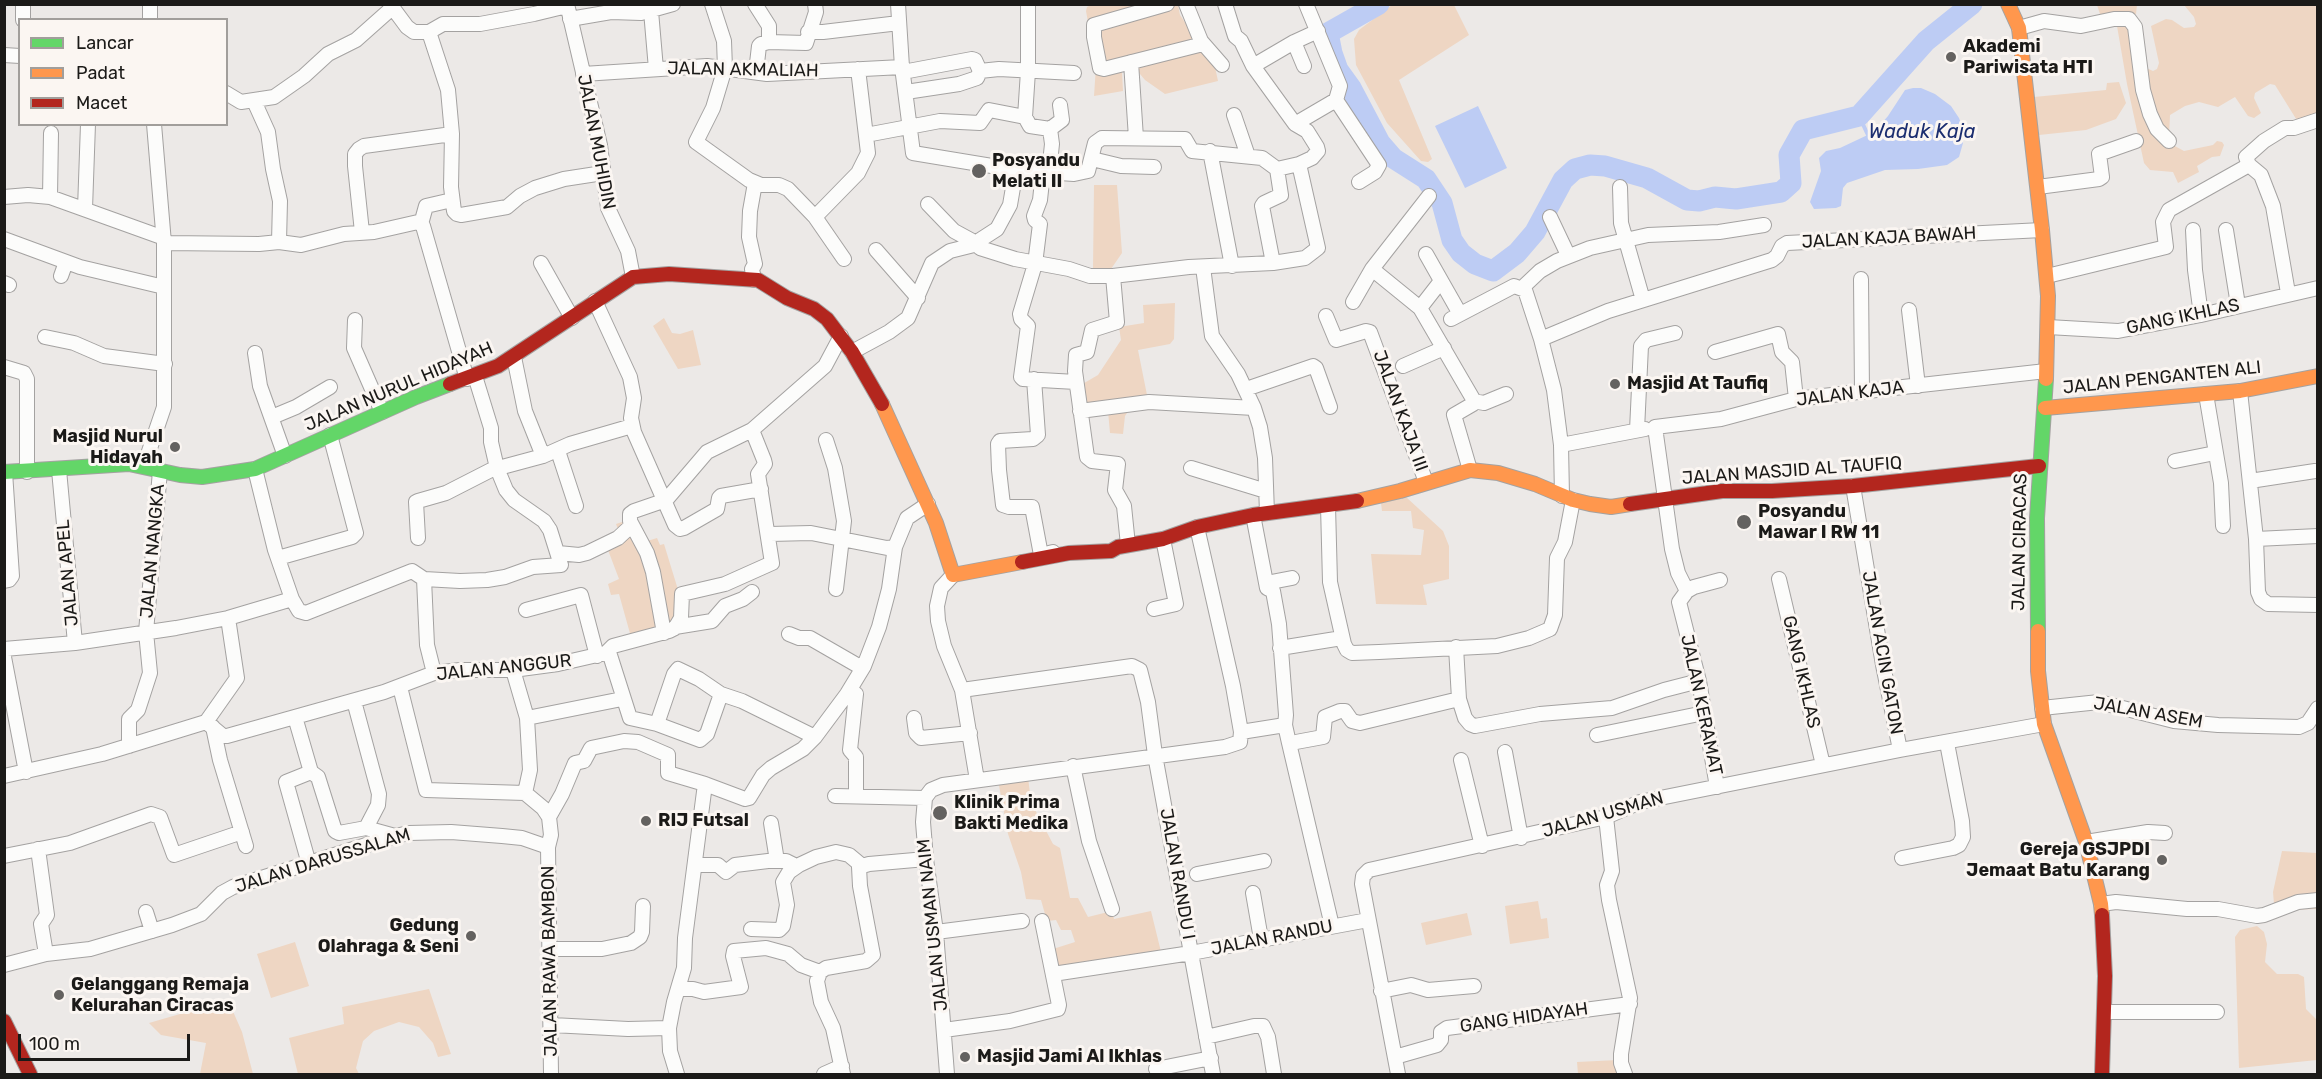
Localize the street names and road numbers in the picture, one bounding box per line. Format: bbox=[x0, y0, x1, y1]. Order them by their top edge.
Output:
street label: JALAN AKMALIAH bbox=[667, 58, 819, 82]
street label: JALAN MUHIDIN bbox=[572, 73, 620, 211]
street label: JALAN KAJA BAWAH bbox=[1801, 223, 1977, 253]
street label: GANG IKHLAS bbox=[2124, 294, 2242, 340]
street label: JALAN NURUL HIDAYAH bbox=[302, 338, 496, 436]
street label: JALAN KAJA III bbox=[1368, 347, 1432, 475]
street label: JALAN PENGANTEN ALI bbox=[2062, 357, 2262, 399]
street label: JALAN KAJA bbox=[1795, 377, 1905, 411]
street label: JALAN MASJID AL TAUFIQ bbox=[1681, 453, 1903, 489]
street label: JALAN CIRACAS bbox=[2008, 473, 2032, 611]
street label: JALAN NANGKA bbox=[136, 483, 170, 619]
street label: JALAN APEL bbox=[53, 519, 83, 627]
street label: JALAN ACIN GATON bbox=[1857, 570, 1907, 736]
street label: GANG IKHLAS bbox=[1778, 614, 1824, 730]
street label: JALAN KERAMAT bbox=[1676, 633, 1726, 777]
street label: JALAN ANGGUR bbox=[435, 650, 573, 686]
street label: JALAN ASEM bbox=[2092, 693, 2204, 733]
street label: JALAN USMAN bbox=[1540, 787, 1666, 843]
street label: JALAN RANDU I bbox=[1155, 807, 1199, 941]
street label: JALAN DARUSSALAM bbox=[233, 824, 413, 898]
street label: JALAN USMAN NAIM bbox=[913, 838, 953, 1012]
street label: JALAN RAWA BAMBON bbox=[538, 865, 562, 1057]
street label: JALAN RANDU bbox=[1209, 916, 1335, 960]
street label: GANG HIDAYAH bbox=[1459, 998, 1589, 1038]

